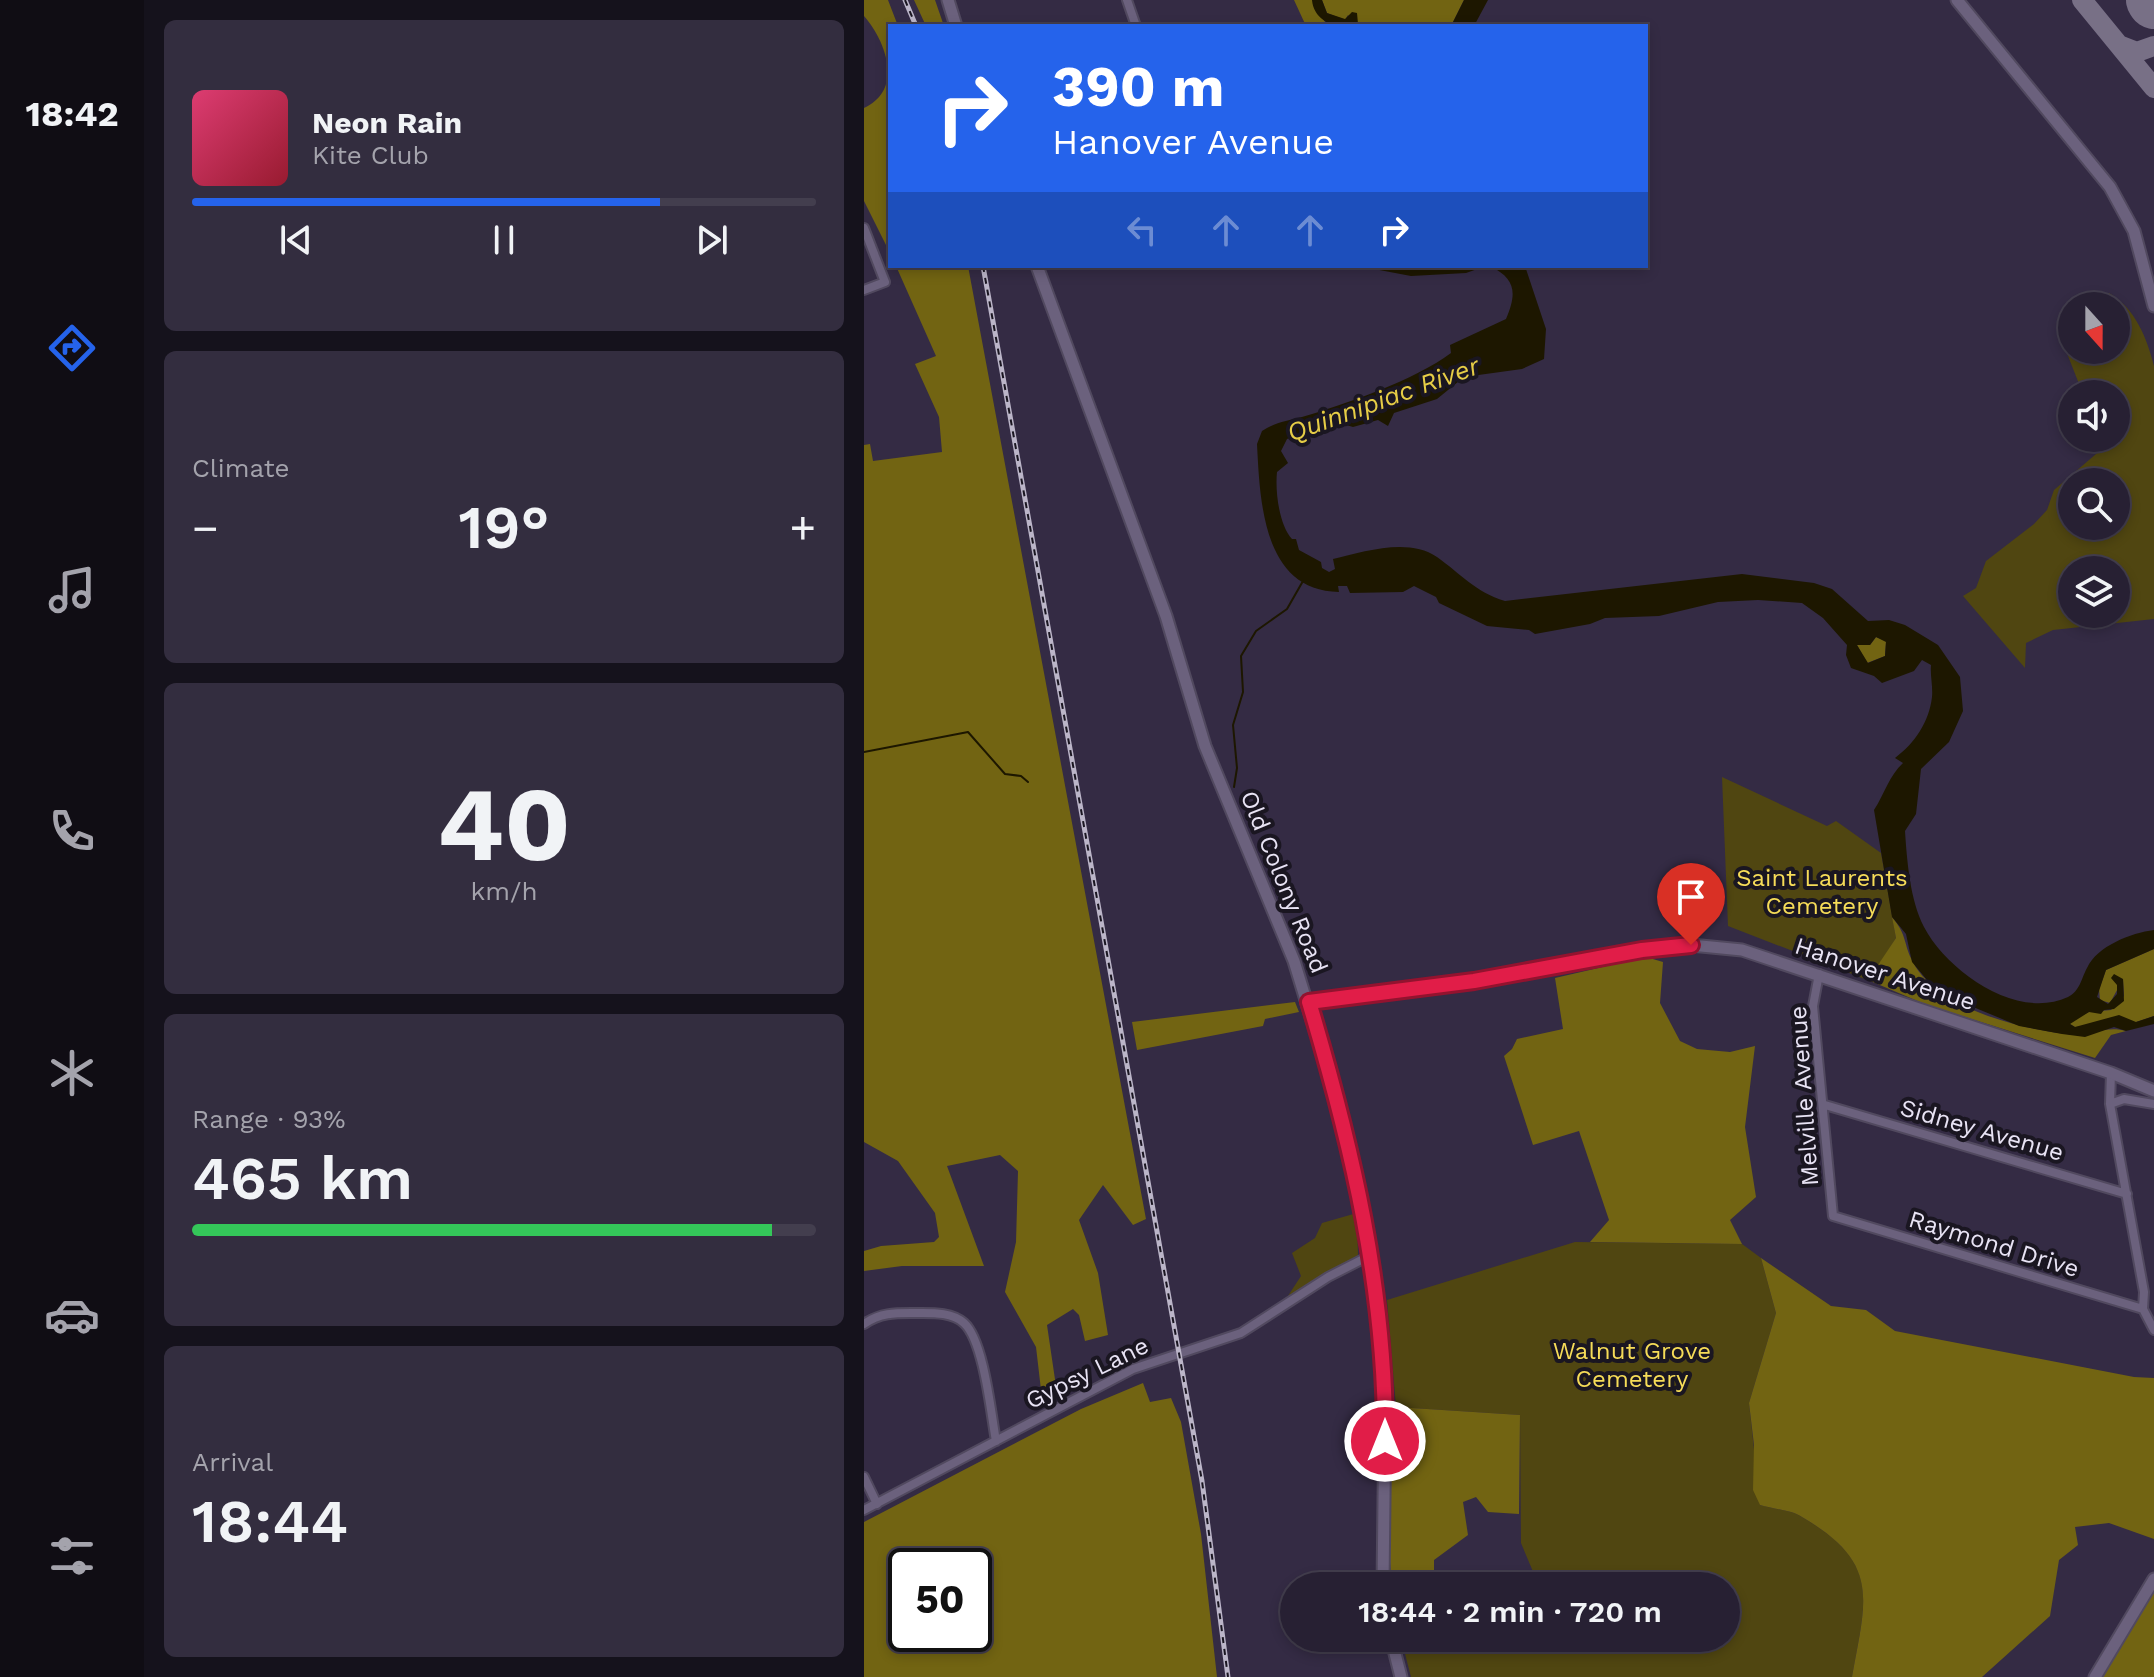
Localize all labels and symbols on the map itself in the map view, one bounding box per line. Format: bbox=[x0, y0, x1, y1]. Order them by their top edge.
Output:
north arrow bbox=[2058, 292, 2130, 364]
water label: Quinnipiac River bbox=[1283, 350, 1484, 448]
street label: Old Colony Road bbox=[1235, 787, 1333, 977]
pin bbox=[1657, 863, 1725, 945]
park label: Saint Laurents Cemetery bbox=[1736, 864, 1908, 920]
street label: Hanover Avenue bbox=[1791, 932, 1979, 1016]
street label: Melville Avenue bbox=[1784, 1005, 1824, 1187]
street label: Sidney Avenue bbox=[1897, 1093, 2067, 1167]
street label: Raymond Drive bbox=[1906, 1205, 2082, 1283]
street label: Gypsy Lane bbox=[1021, 1331, 1153, 1415]
park label: Walnut Grove Cemetery bbox=[1553, 1337, 1711, 1393]
position arrow bbox=[1343, 1399, 1427, 1483]
speed limit sign: 50 bbox=[888, 1548, 992, 1652]

